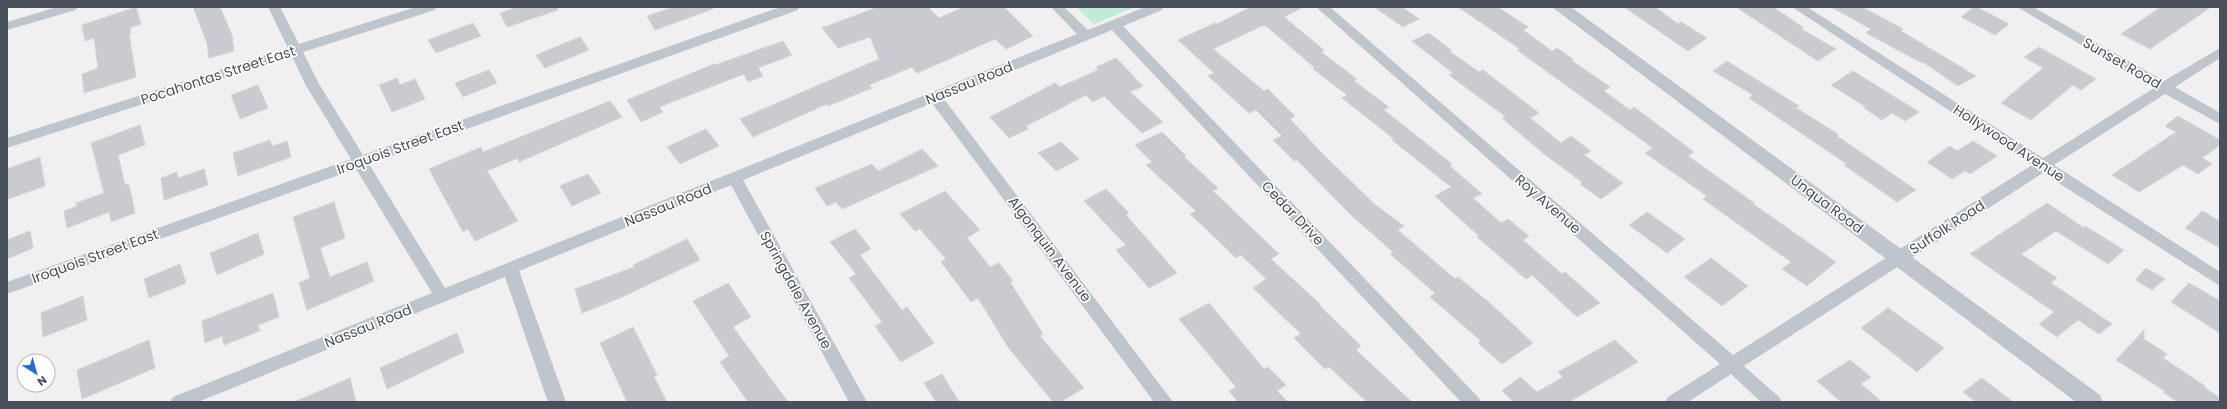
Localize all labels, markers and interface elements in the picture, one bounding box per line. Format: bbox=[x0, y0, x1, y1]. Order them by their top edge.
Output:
street label: Sunset Road bbox=[2079, 32, 2165, 94]
street label: Pocahontas Street East bbox=[138, 41, 298, 109]
street label: Nassau Road bbox=[922, 56, 1016, 110]
street label: Hollywood Avenue bbox=[1950, 100, 2069, 187]
street label: Iroquois Street East bbox=[334, 115, 466, 179]
street label: Roy Avenue bbox=[1511, 170, 1586, 239]
street label: Unqua Road bbox=[1786, 170, 1868, 238]
street label: Cedar Drive bbox=[1257, 176, 1329, 250]
street label: Nassau Road bbox=[621, 178, 715, 232]
street label: Algonquin Avenue bbox=[1004, 192, 1097, 306]
street label: Suffolk Road bbox=[1905, 195, 1989, 259]
street label: Iroquois Street East bbox=[29, 224, 161, 288]
street label: Springdale Avenue bbox=[755, 227, 837, 353]
street label: Nassau Road bbox=[321, 299, 415, 353]
north arrow bbox=[16, 353, 56, 393]
text: N bbox=[34, 372, 50, 390]

